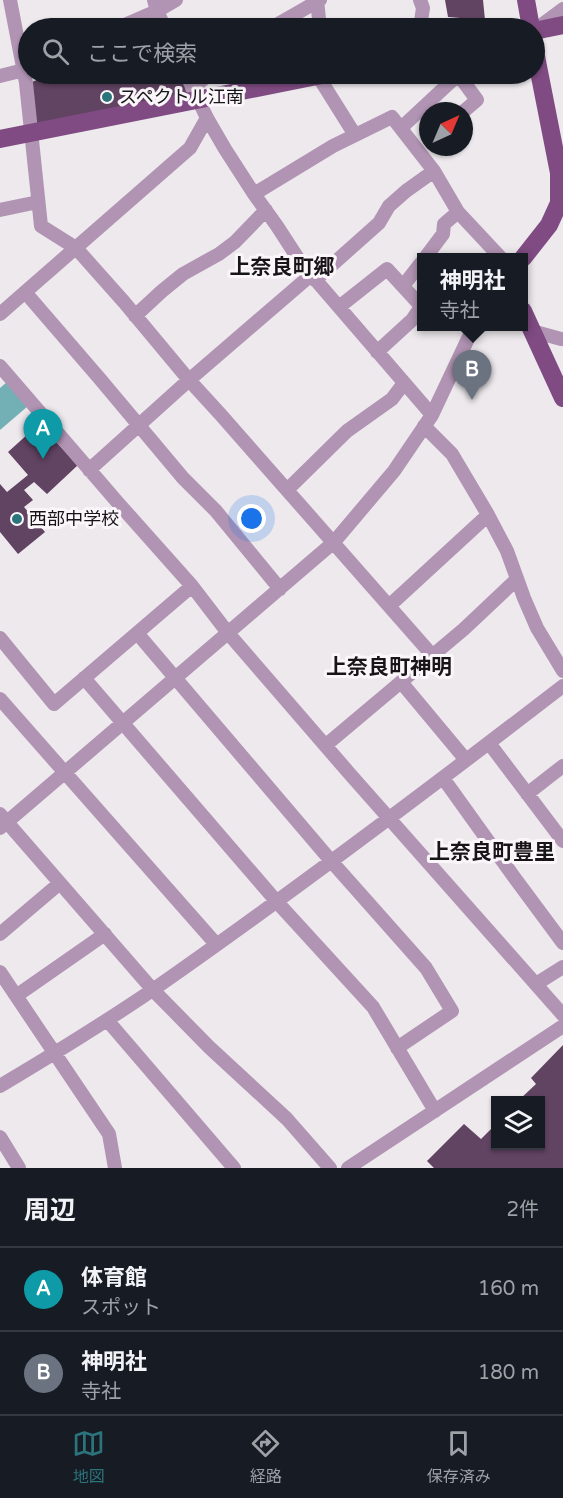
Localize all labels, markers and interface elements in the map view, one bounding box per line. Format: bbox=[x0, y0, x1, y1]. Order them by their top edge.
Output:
search box bbox=[18, 18, 545, 84]
icon: search bbox=[39, 35, 72, 68]
text: ここで検索 bbox=[87, 41, 197, 67]
place label: スペクトル江南 bbox=[119, 86, 244, 108]
marker: スペクトル江南 bbox=[100, 90, 114, 104]
north arrow bbox=[419, 102, 473, 156]
popup bbox=[417, 253, 528, 331]
district label: 上奈良町郷 bbox=[230, 255, 335, 280]
text: 神明社 bbox=[439, 268, 506, 294]
text: 寺社 bbox=[439, 299, 479, 323]
pin: B bbox=[452, 350, 492, 400]
pin: A bbox=[24, 410, 63, 459]
your location bbox=[237, 504, 266, 533]
place label: 西部中学校 bbox=[29, 508, 119, 530]
marker: 西部中学校 bbox=[10, 512, 24, 526]
district label: 上奈良町神明 bbox=[326, 655, 452, 680]
district label: 上奈良町豊里 bbox=[429, 840, 555, 865]
map controls bbox=[491, 1096, 545, 1150]
button: layers bbox=[491, 1096, 545, 1150]
text: 周辺 bbox=[24, 1195, 76, 1226]
text: 2件 bbox=[506, 1198, 539, 1222]
text: 体育館 bbox=[81, 1265, 147, 1291]
text: A bbox=[36, 1277, 51, 1301]
text: 160 m bbox=[478, 1277, 539, 1301]
text: スポット bbox=[81, 1296, 161, 1320]
text: 神明社 bbox=[81, 1349, 147, 1375]
text: B bbox=[37, 1361, 50, 1385]
text: 180 m bbox=[478, 1361, 539, 1385]
text: 寺社 bbox=[81, 1380, 121, 1404]
tab: 地図 bbox=[72, 1427, 105, 1487]
tab: 経路 bbox=[249, 1427, 282, 1487]
tab: 保存済み bbox=[427, 1427, 491, 1487]

